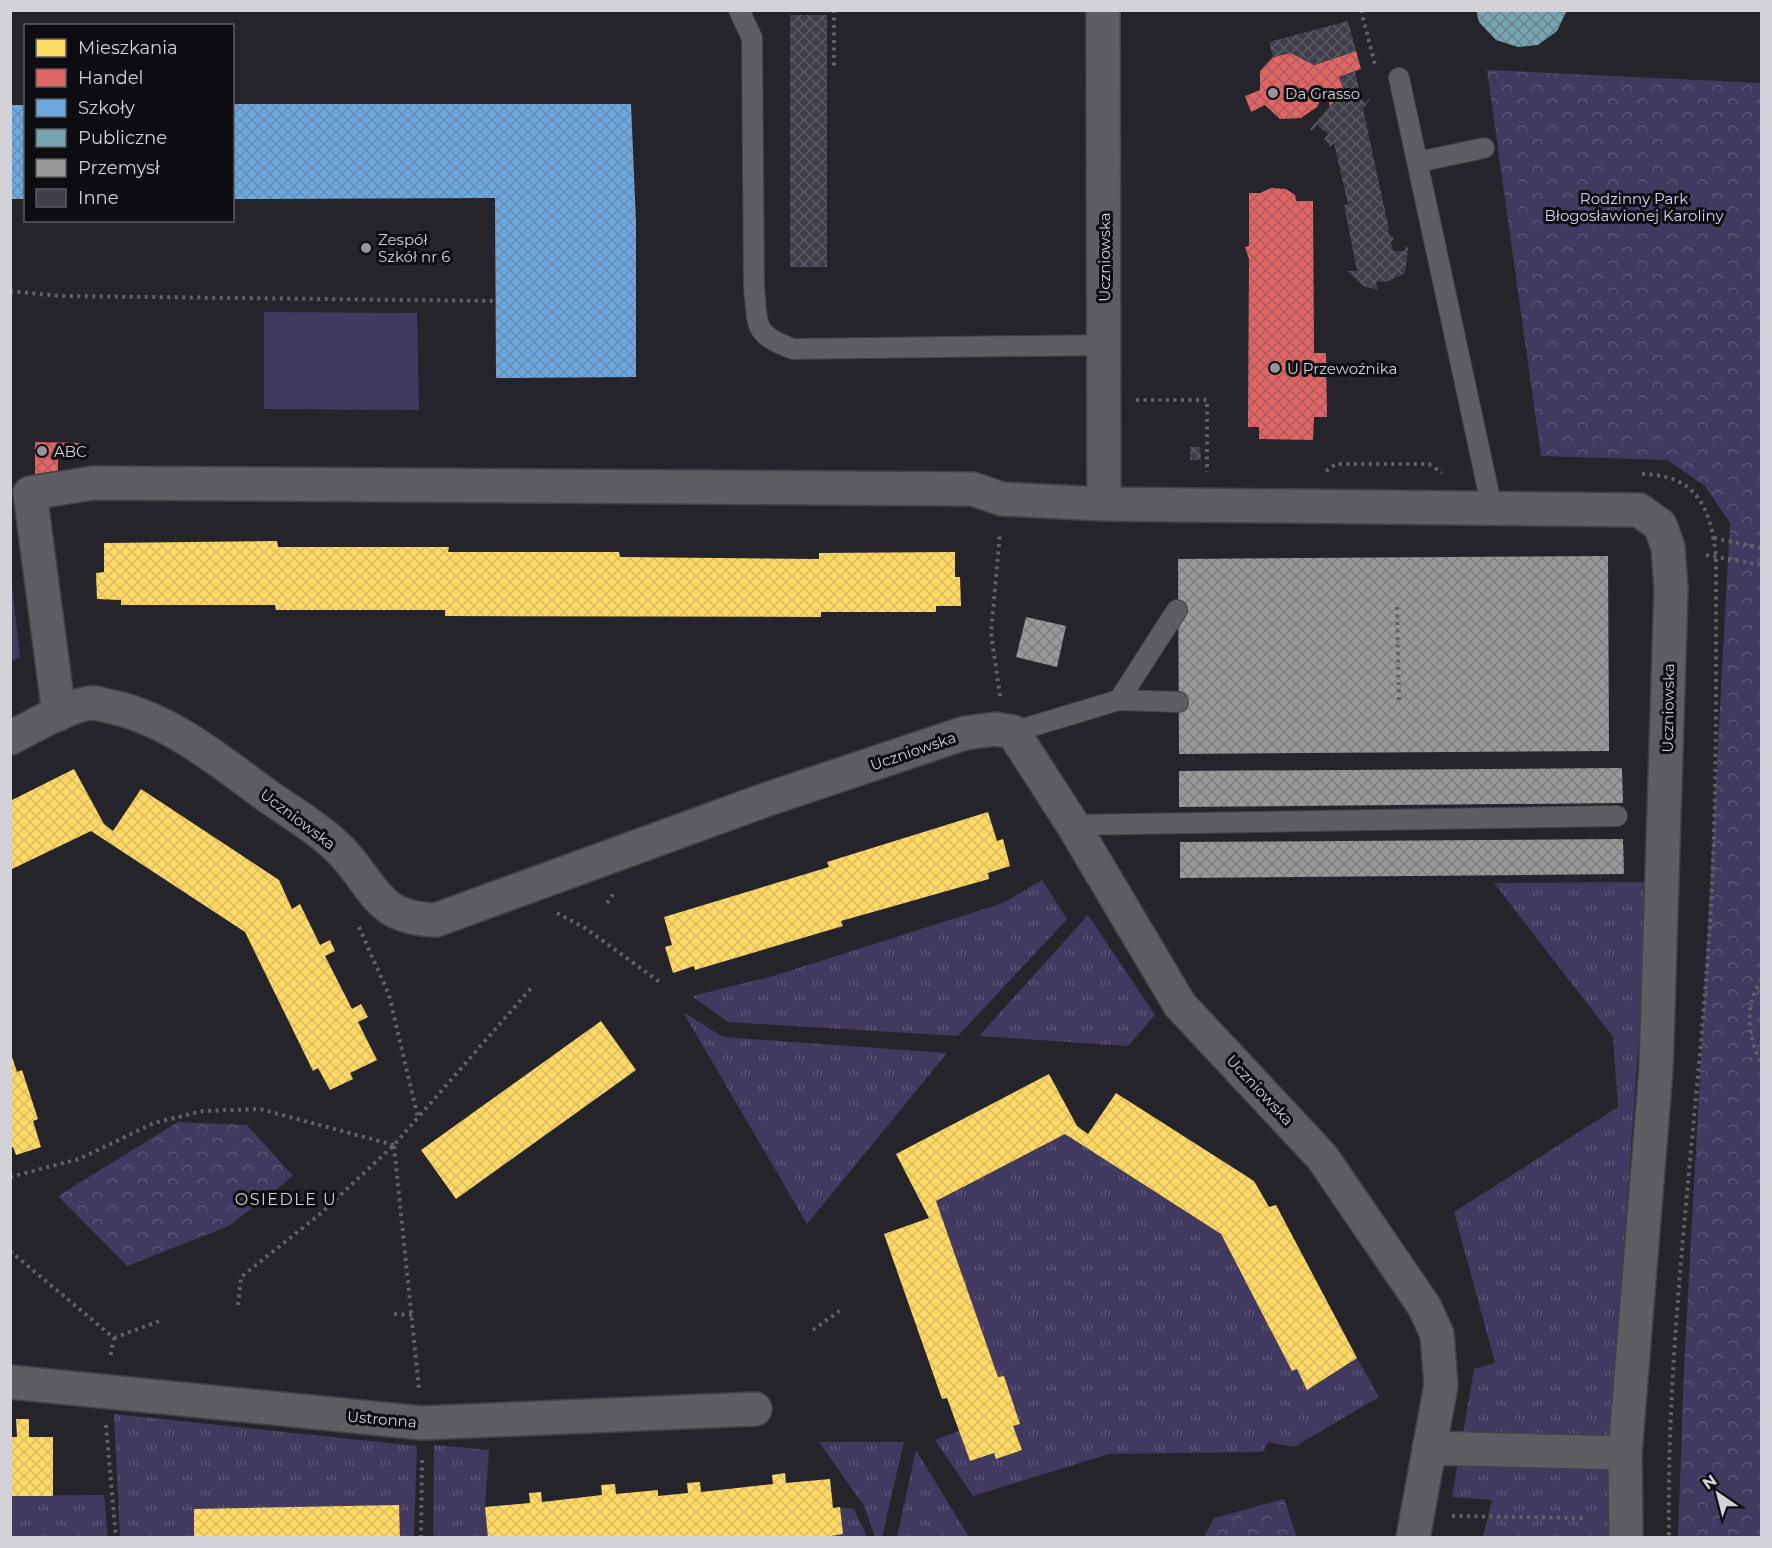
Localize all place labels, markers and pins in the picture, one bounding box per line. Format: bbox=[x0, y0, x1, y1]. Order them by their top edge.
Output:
place label: Da Grasso bbox=[1285, 84, 1360, 103]
marker: Da Grasso bbox=[1266, 86, 1280, 100]
place label: Zespół Szkół nr 6 bbox=[378, 230, 450, 266]
marker: Zespół Szkół nr 6 bbox=[359, 241, 373, 255]
place label: U Przewoźnika bbox=[1287, 359, 1397, 378]
marker: U Przewoźnika bbox=[1268, 361, 1282, 375]
place label: ABC bbox=[54, 442, 87, 461]
marker: ABC bbox=[35, 444, 49, 458]

